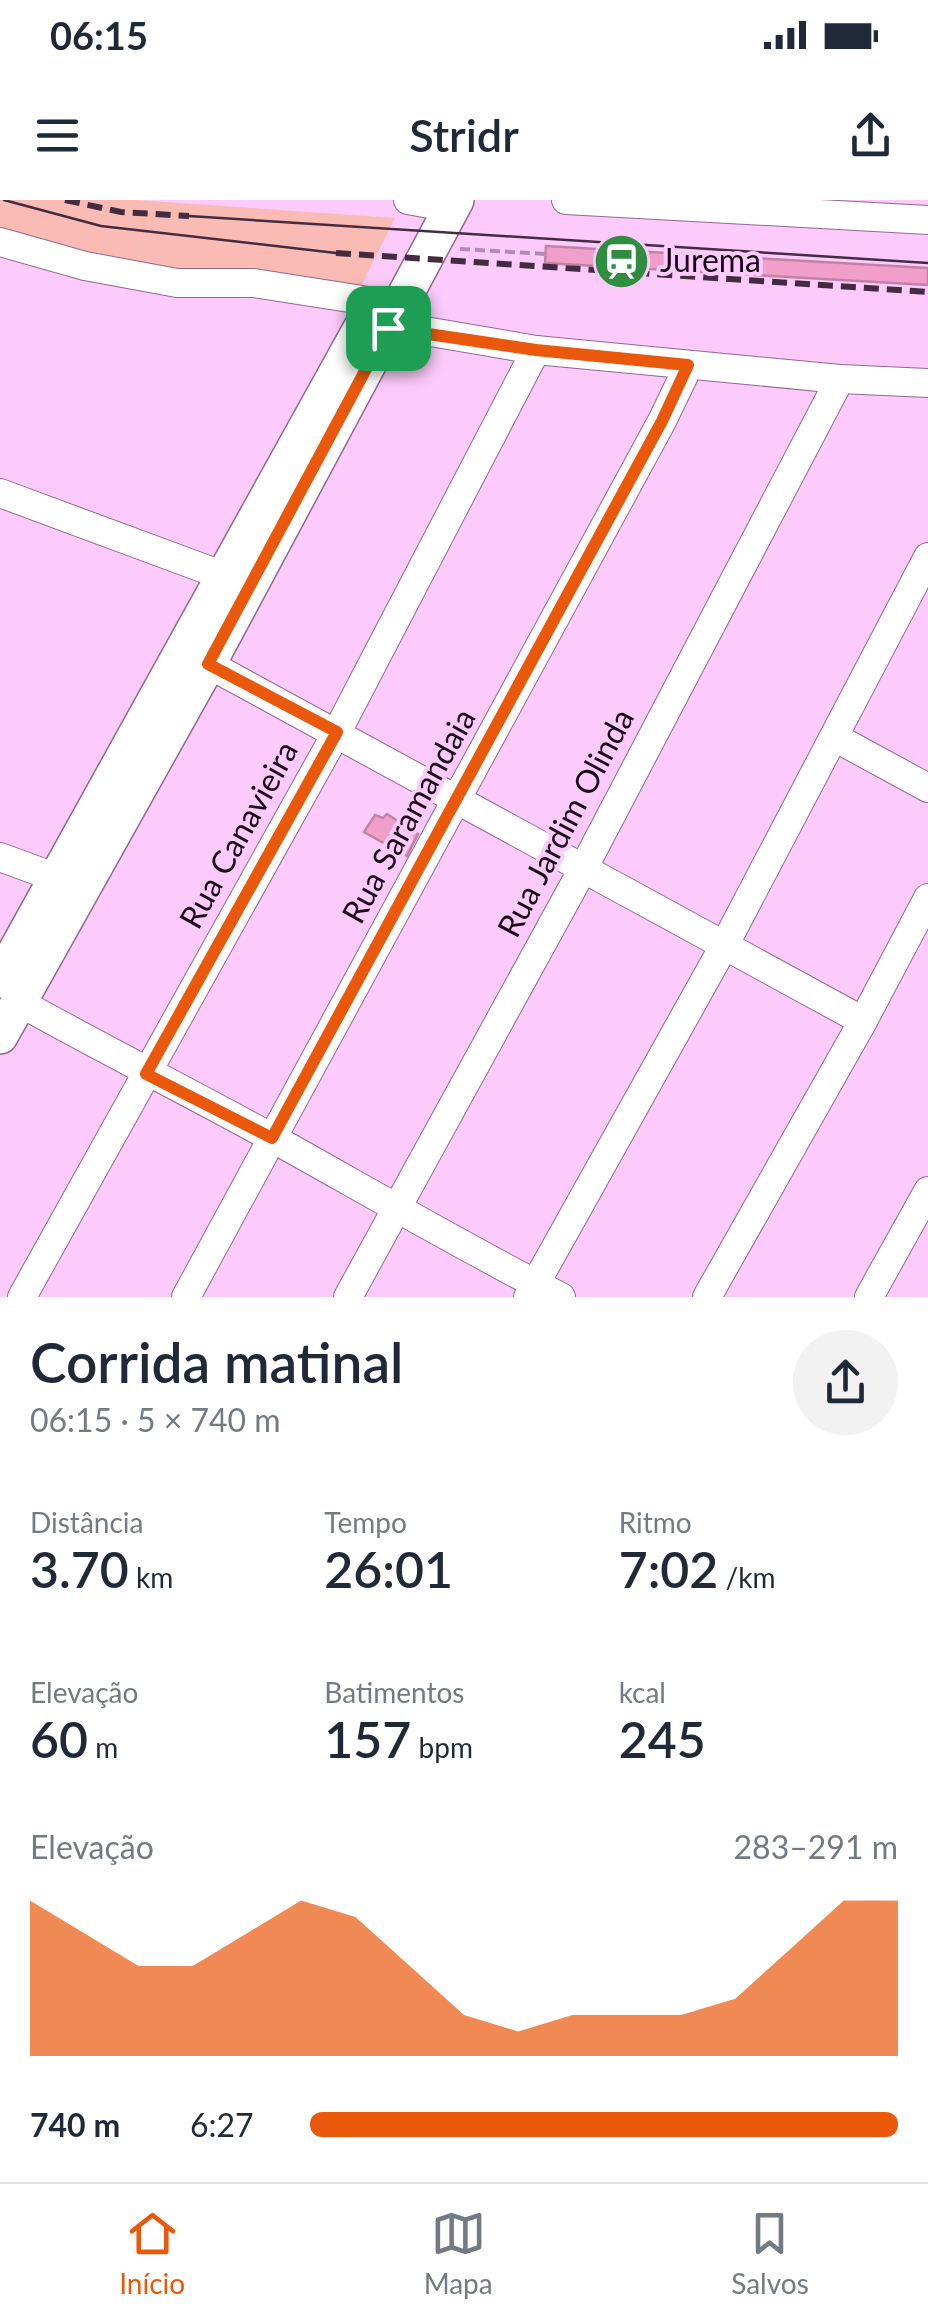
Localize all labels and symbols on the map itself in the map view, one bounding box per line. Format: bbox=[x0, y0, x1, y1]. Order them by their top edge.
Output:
station icon: Jurema bbox=[591, 231, 651, 291]
place label: Jurema bbox=[660, 240, 761, 279]
pin bbox=[346, 286, 431, 371]
street label: Rua Saramandaia bbox=[333, 701, 483, 929]
street label: Rua Jardim Olinda bbox=[488, 702, 641, 943]
street label: Rua Canavieira bbox=[170, 734, 305, 935]

